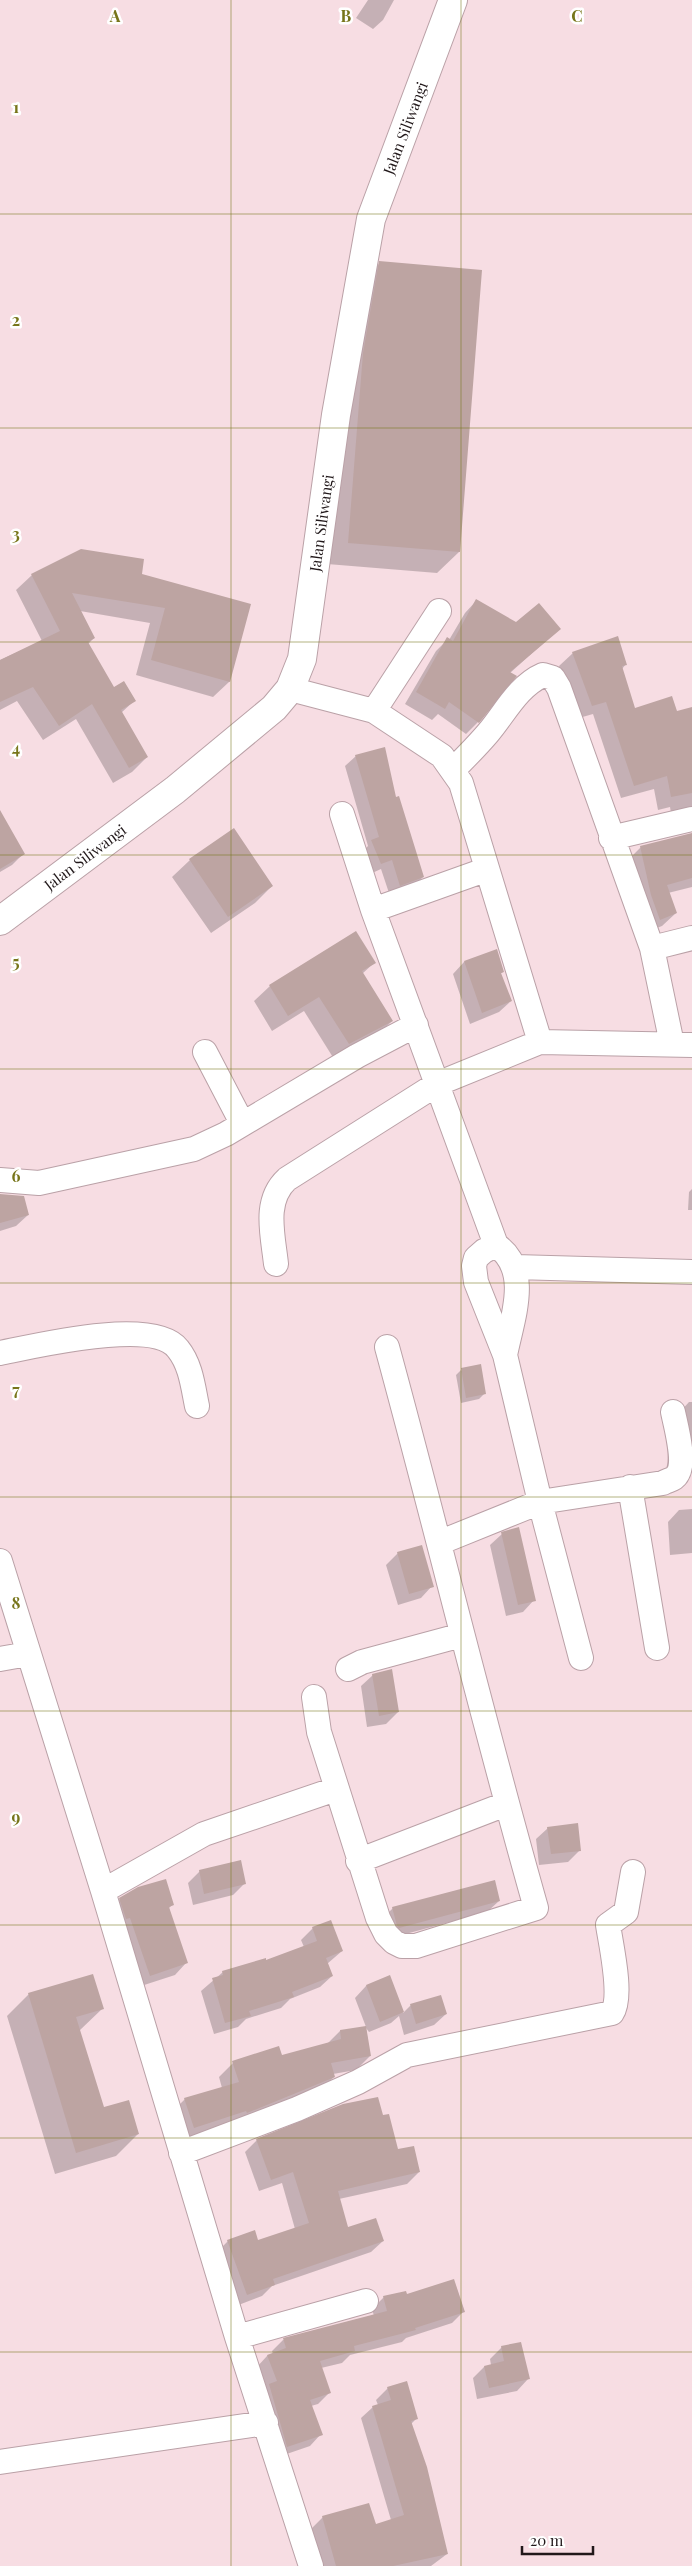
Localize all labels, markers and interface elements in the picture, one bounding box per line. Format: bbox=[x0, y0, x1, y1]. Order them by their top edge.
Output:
text: A bbox=[109, 5, 121, 26]
text: B bbox=[341, 5, 352, 26]
text: C bbox=[571, 5, 583, 26]
street label: Jalan Siliwangi bbox=[378, 78, 432, 178]
text: 1 bbox=[13, 96, 19, 117]
text: 2 bbox=[12, 309, 20, 330]
street label: Jalan Siliwangi bbox=[304, 473, 338, 574]
text: 3 bbox=[12, 523, 20, 544]
text: 4 bbox=[12, 737, 20, 758]
street label: Jalan Siliwangi bbox=[39, 819, 131, 895]
text: 5 bbox=[12, 951, 20, 972]
text: 6 bbox=[12, 1165, 21, 1186]
text: 7 bbox=[12, 1379, 20, 1400]
text: 8 bbox=[12, 1592, 21, 1613]
text: 9 bbox=[12, 1806, 21, 1827]
scale bar bbox=[522, 2524, 593, 2556]
text: 20 m bbox=[530, 2530, 564, 2550]

